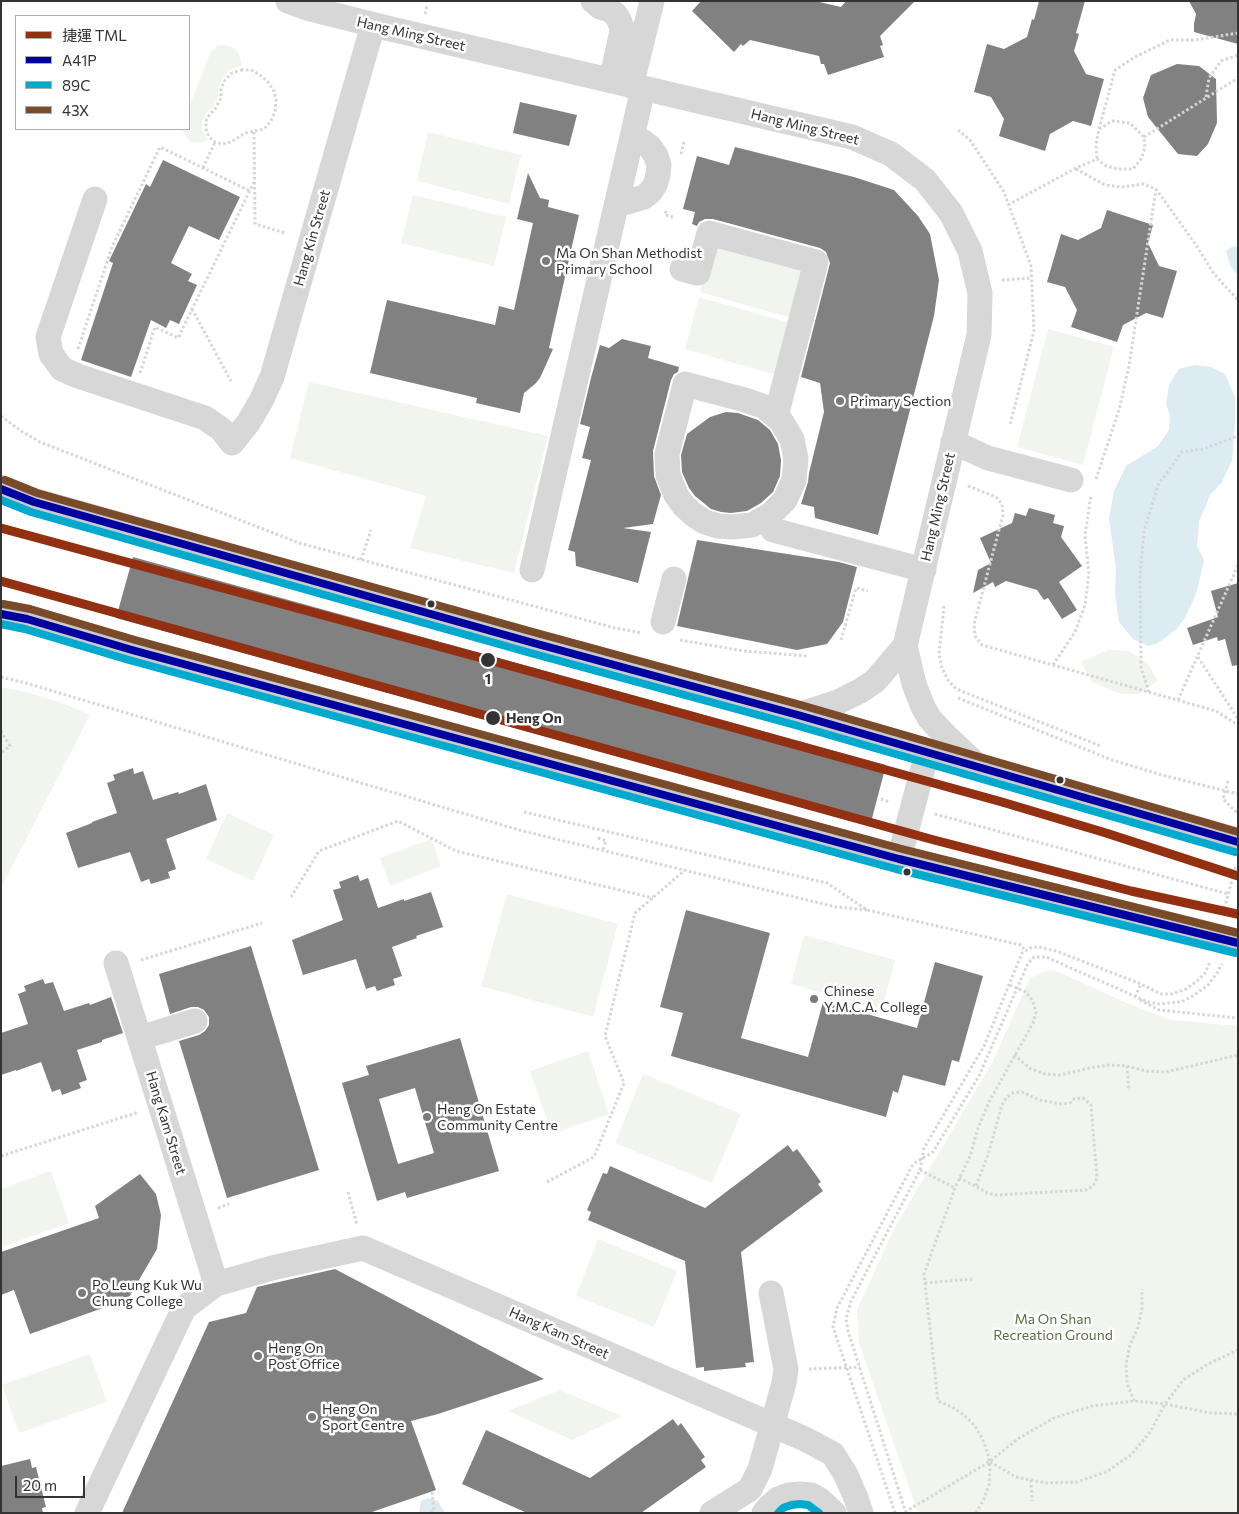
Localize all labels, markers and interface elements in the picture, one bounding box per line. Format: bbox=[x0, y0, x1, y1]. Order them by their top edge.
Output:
street label: Hang Ming Street bbox=[355, 13, 467, 55]
legend bbox=[15, 15, 190, 130]
text: 捷運 TML bbox=[62, 26, 127, 44]
text: A41P bbox=[62, 51, 97, 69]
text: 89C bbox=[62, 76, 91, 94]
text: 43X bbox=[62, 101, 89, 119]
street label: Hang Ming Street bbox=[749, 105, 861, 149]
street label: Hang Kin Street bbox=[290, 188, 334, 288]
place label: Ma On Shan Methodist Primary School bbox=[556, 245, 702, 278]
marker: Ma On Shan Methodist Primary School bbox=[540, 255, 552, 267]
place label: Primary Section bbox=[850, 393, 951, 409]
marker: Primary Section bbox=[834, 395, 846, 407]
street label: Hang Ming Street bbox=[917, 451, 959, 563]
unlabelled marker bbox=[426, 599, 436, 609]
marker: 1 bbox=[479, 651, 497, 669]
place label: 1 bbox=[485, 671, 491, 687]
marker: Heng On bbox=[484, 709, 502, 727]
place label: Heng On bbox=[506, 710, 562, 726]
unlabelled marker bbox=[1055, 775, 1065, 785]
unlabelled marker bbox=[902, 867, 912, 877]
place label: Chinese Y.M.C.A. College bbox=[824, 983, 927, 1016]
marker: Chinese Y.M.C.A. College bbox=[808, 993, 820, 1005]
street label: Hang Kam Street bbox=[142, 1069, 190, 1177]
place label: Heng On Estate Community Centre bbox=[437, 1101, 558, 1134]
marker: Heng On Estate Community Centre bbox=[421, 1111, 433, 1123]
place label: Po Leung Kuk Wu Chung College bbox=[92, 1277, 202, 1310]
marker: Po Leung Kuk Wu Chung College bbox=[76, 1287, 88, 1299]
street label: Hang Kam Street bbox=[507, 1304, 611, 1362]
park label: Ma On Shan Recreation Ground bbox=[993, 1311, 1113, 1344]
place label: Heng On Post Office bbox=[268, 1340, 340, 1372]
marker: Heng On Post Office bbox=[252, 1350, 264, 1362]
place label: Heng On Sport Centre bbox=[322, 1401, 404, 1434]
marker: Heng On Sport Centre bbox=[306, 1411, 318, 1423]
scale bar bbox=[18, 1466, 88, 1498]
text: 20 m bbox=[23, 1476, 57, 1494]

